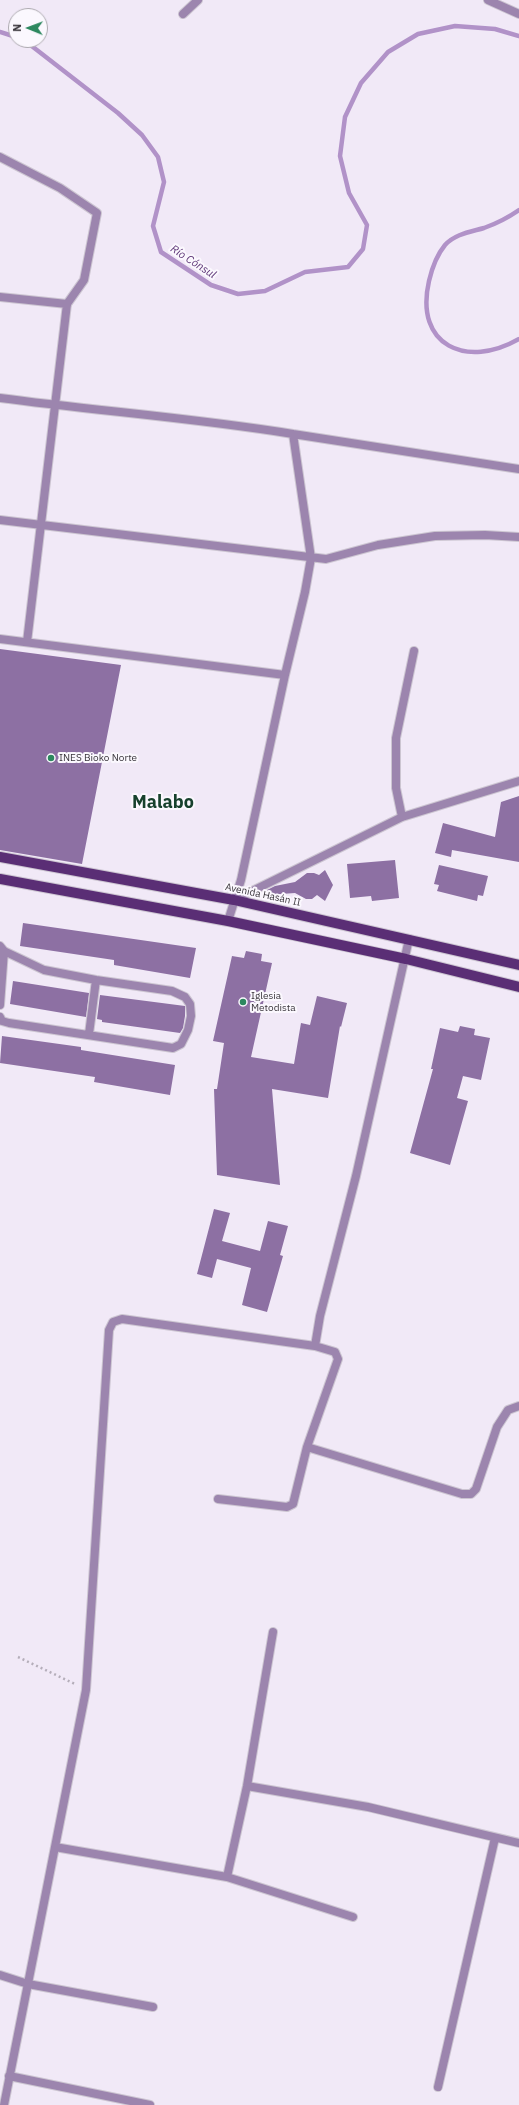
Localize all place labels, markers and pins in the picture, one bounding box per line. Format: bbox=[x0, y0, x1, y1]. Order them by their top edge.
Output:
place label: INES Bioko Norte bbox=[59, 752, 137, 764]
marker: INES Bioko Norte bbox=[46, 753, 56, 763]
place label: Iglesia Metodista bbox=[251, 990, 296, 1014]
marker: Iglesia Metodista bbox=[238, 997, 248, 1007]

